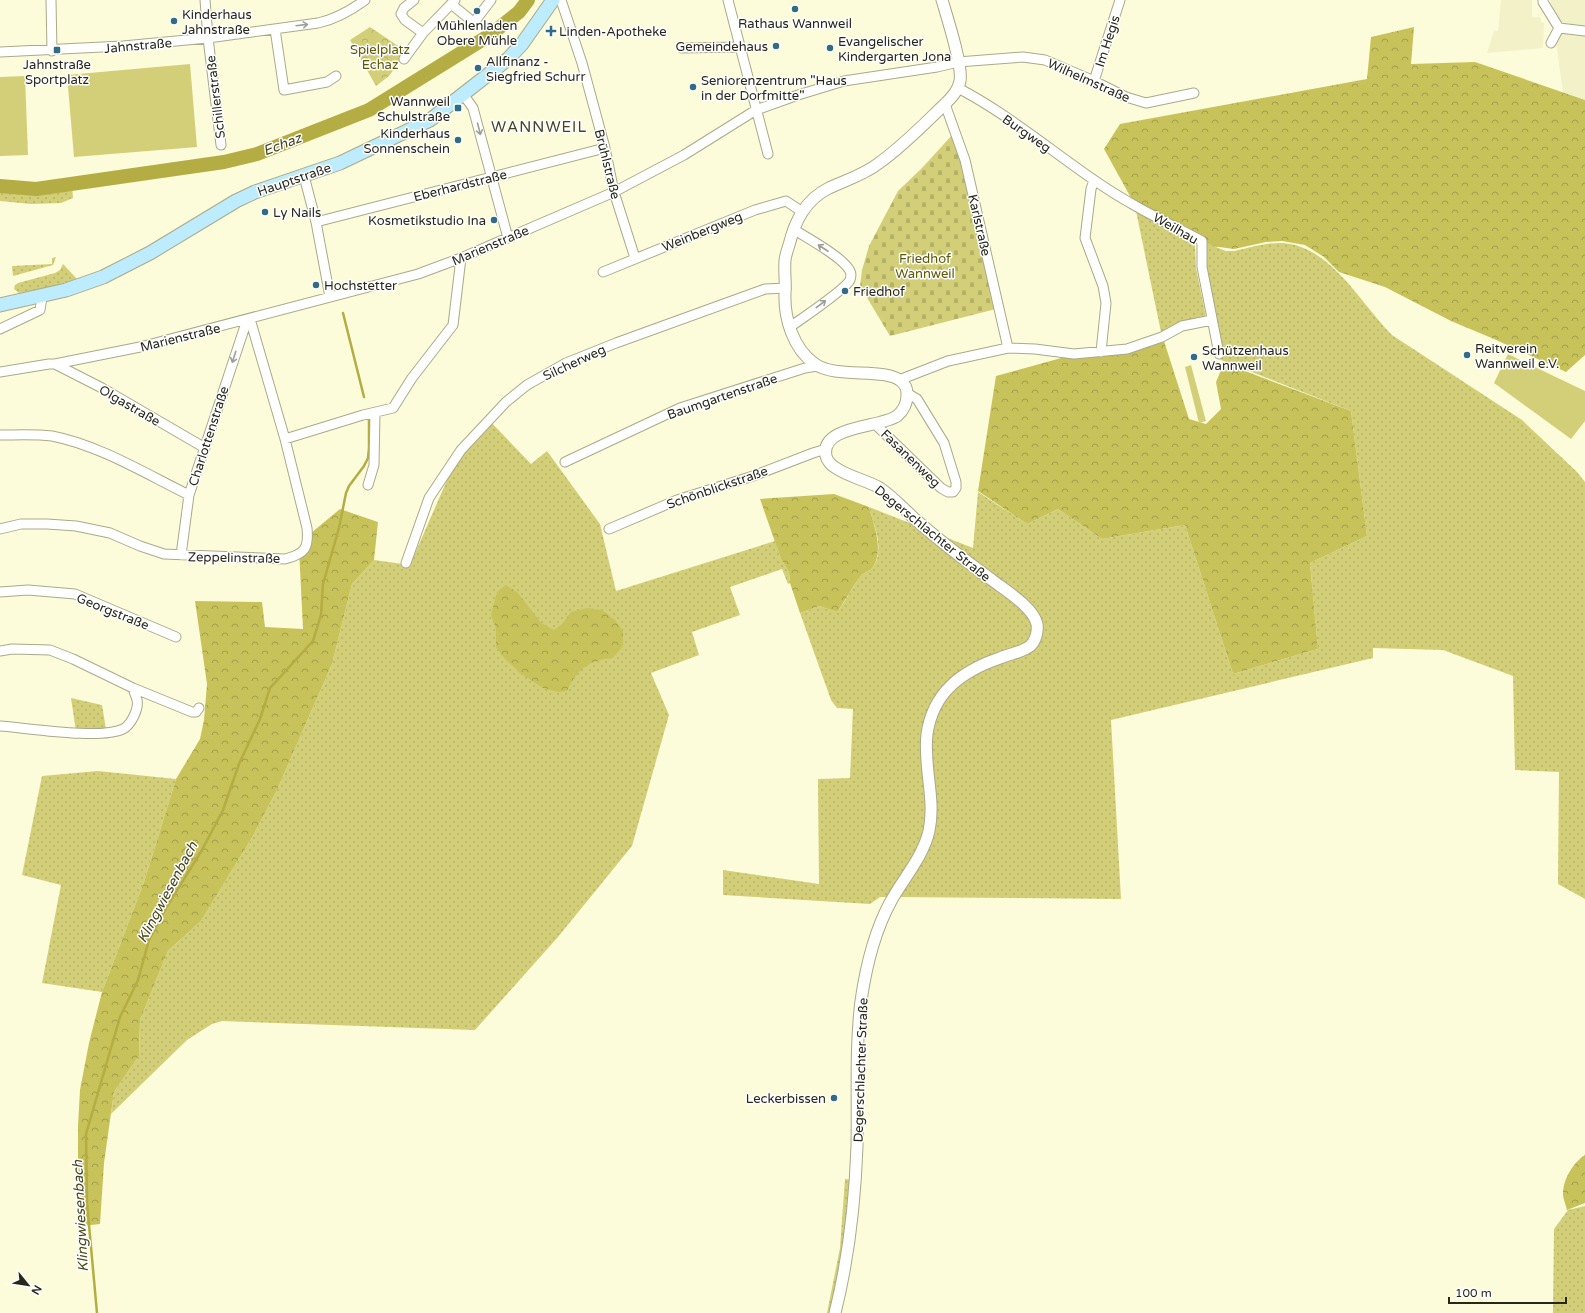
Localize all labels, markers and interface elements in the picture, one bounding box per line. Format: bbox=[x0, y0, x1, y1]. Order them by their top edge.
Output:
marker: Rathaus Wannweil bbox=[790, 4, 800, 14]
marker: Mühlenladen Obere Mühle bbox=[472, 6, 482, 16]
place label: Kinderhaus Jahnstraße bbox=[182, 7, 252, 38]
street label: Im Hegis bbox=[1092, 13, 1124, 69]
marker: Kinderhaus Jahnstraße bbox=[169, 16, 179, 26]
place label: Rathaus Wannweil bbox=[738, 16, 852, 32]
place label: Mühlenladen Obere Mühle bbox=[437, 18, 517, 49]
one-way arrow bbox=[295, 21, 308, 29]
place label: Linden-Apotheke bbox=[559, 24, 666, 40]
marker: Linden-Apotheke bbox=[546, 26, 556, 36]
place label: Evangelischer Kindergarten Jona bbox=[838, 34, 951, 65]
street label: Jahnstraße bbox=[104, 35, 173, 57]
place label: Gemeindehaus bbox=[675, 39, 768, 55]
marker: Gemeindehaus bbox=[771, 41, 781, 51]
park label: Spielplatz Echaz bbox=[350, 42, 410, 73]
marker: Evangelischer Kindergarten Jona bbox=[825, 43, 835, 53]
marker: Jahnstraße Sportplatz bbox=[52, 45, 62, 55]
street label: Schillerstraße bbox=[203, 54, 229, 139]
place label: Allfinanz - Siegfried Schurr bbox=[486, 54, 586, 85]
street label: Wilhelmstraße bbox=[1045, 56, 1132, 106]
place label: Jahnstraße Sportplatz bbox=[23, 57, 91, 88]
marker: Allfinanz - Siegfried Schurr bbox=[473, 63, 483, 73]
place label: Seniorenzentrum "Haus in der Dorfmitte" bbox=[701, 73, 847, 104]
marker: Seniorenzentrum "Haus in der Dorfmitte" bbox=[688, 82, 698, 92]
place label: Wannweil Schulstraße bbox=[377, 94, 450, 125]
marker: Wannweil Schulstraße bbox=[453, 103, 463, 113]
street label: Burgweg bbox=[999, 111, 1054, 156]
district label: WANNWEIL bbox=[491, 118, 587, 136]
one-way arrow bbox=[476, 122, 483, 135]
place label: Kinderhaus Sonnenschein bbox=[363, 126, 450, 157]
street label: Brühlstraße bbox=[591, 128, 623, 201]
water label: Echaz bbox=[261, 129, 306, 159]
marker: Kinderhaus Sonnenschein bbox=[453, 135, 463, 145]
street label: Hauptstraße bbox=[255, 160, 333, 200]
street label: Eberhardstraße bbox=[412, 167, 509, 205]
street label: Karlstraße bbox=[964, 193, 994, 258]
place label: Ly Nails bbox=[273, 205, 321, 221]
marker: Ly Nails bbox=[260, 207, 270, 217]
street label: Weinbergweg bbox=[660, 209, 745, 255]
street label: Weilhau bbox=[1150, 210, 1201, 248]
place label: Kosmetikstudio Ina bbox=[368, 213, 486, 229]
marker: Kosmetikstudio Ina bbox=[489, 215, 499, 225]
street label: Marienstraße bbox=[449, 223, 531, 269]
one-way arrow bbox=[817, 244, 829, 252]
park label: Friedhof Wannweil bbox=[895, 251, 955, 282]
place label: Hochstetter bbox=[324, 278, 397, 294]
marker: Hochstetter bbox=[311, 280, 321, 290]
place label: Friedhof bbox=[853, 284, 905, 300]
marker: Friedhof bbox=[840, 286, 850, 296]
one-way arrow bbox=[815, 300, 826, 308]
street label: Marienstraße bbox=[138, 320, 222, 356]
street label: Silcherweg bbox=[541, 341, 608, 384]
place label: Reitverein Wannweil e.V. bbox=[1475, 341, 1560, 372]
place label: Schützenhaus Wannweil bbox=[1202, 343, 1289, 374]
marker: Reitverein Wannweil e.V. bbox=[1462, 350, 1472, 360]
one-way arrow bbox=[230, 351, 238, 363]
marker: Schützenhaus Wannweil bbox=[1189, 352, 1199, 362]
street label: Baumgartenstraße bbox=[665, 371, 780, 423]
street label: Olgastraße bbox=[96, 382, 163, 430]
street label: Charlottenstraße bbox=[185, 384, 233, 488]
street label: Fasanenweg bbox=[877, 426, 943, 491]
street label: Schönblickstraße bbox=[665, 463, 770, 513]
street label: Degerschlachter Straße bbox=[871, 482, 994, 585]
street label: Zeppelinstraße bbox=[188, 549, 280, 567]
street label: Georgstraße bbox=[74, 590, 151, 634]
water label: Klingwiesenbach bbox=[134, 838, 201, 946]
street label: Degerschlachter Straße bbox=[850, 998, 872, 1143]
place label: Leckerbissen bbox=[746, 1091, 826, 1107]
marker: Leckerbissen bbox=[829, 1093, 839, 1103]
water label: Klingwiesenbach bbox=[69, 1159, 92, 1272]
north arrow bbox=[8, 1265, 48, 1305]
scale bar bbox=[1449, 1279, 1566, 1305]
text: N bbox=[28, 1283, 44, 1297]
text: 100 m bbox=[1455, 1286, 1492, 1300]

